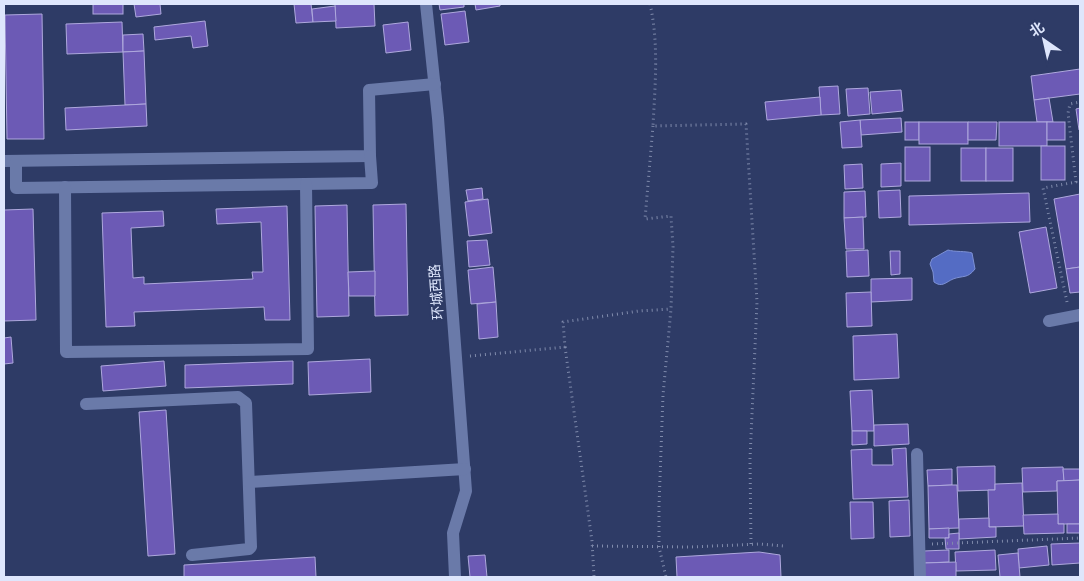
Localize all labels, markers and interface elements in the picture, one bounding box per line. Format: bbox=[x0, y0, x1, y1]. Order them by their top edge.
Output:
north arrow bbox=[1019, 15, 1069, 65]
text: 北 bbox=[1026, 19, 1047, 40]
street label: 环城西路 bbox=[426, 264, 446, 320]

